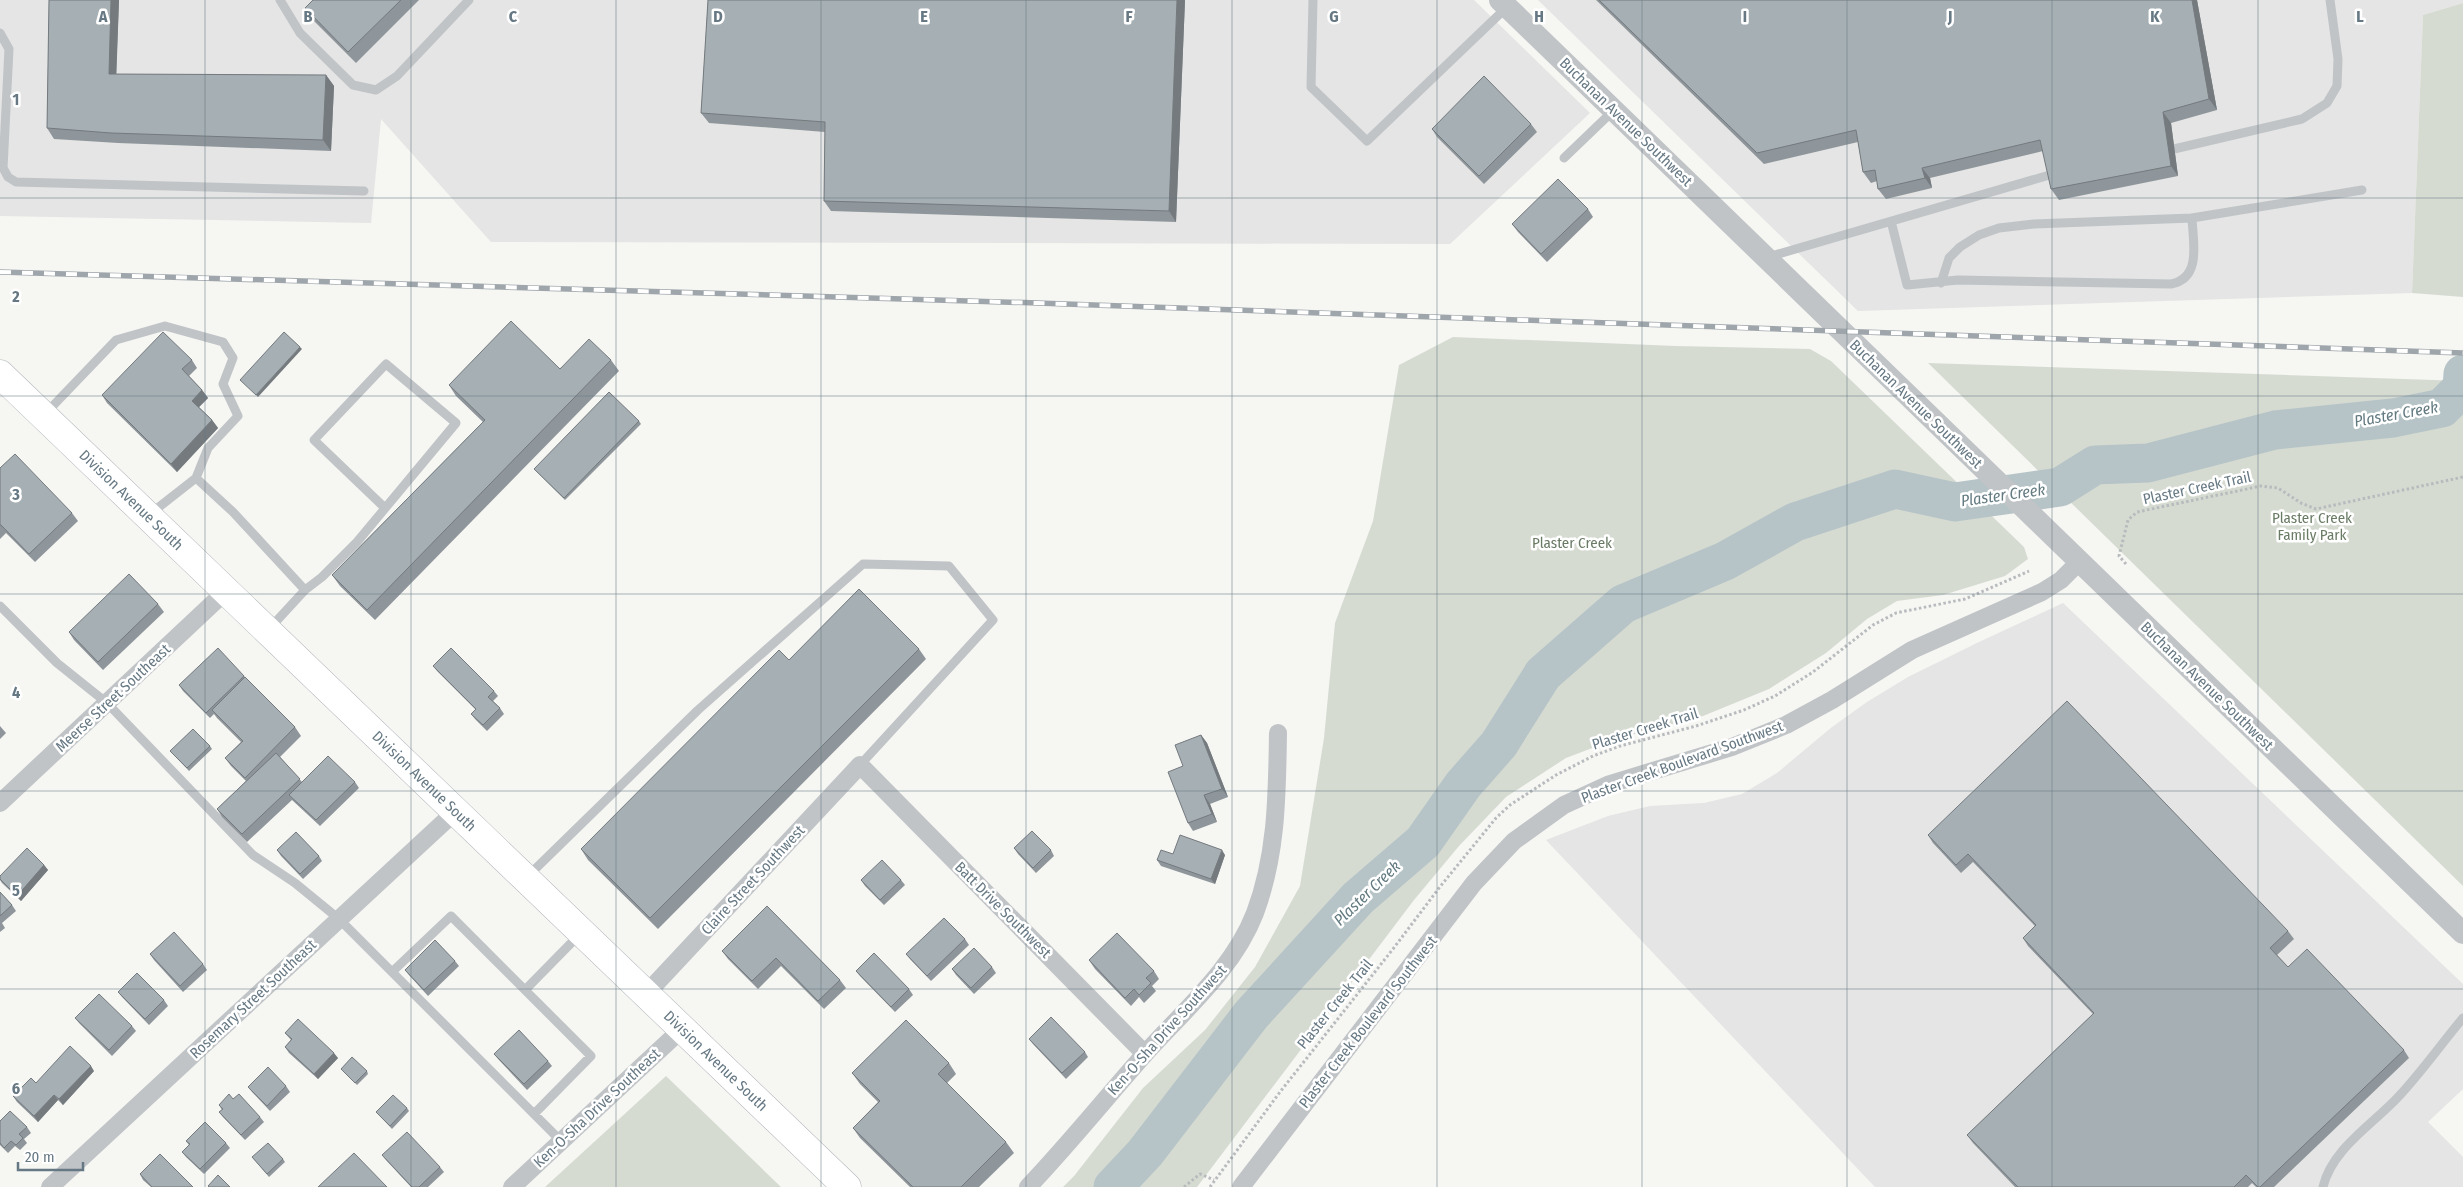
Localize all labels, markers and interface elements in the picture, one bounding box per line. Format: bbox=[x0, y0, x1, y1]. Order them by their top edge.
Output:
text: A bbox=[98, 7, 108, 26]
text: B bbox=[304, 7, 313, 26]
text: C bbox=[509, 7, 518, 26]
text: D bbox=[713, 7, 723, 26]
text: E bbox=[920, 7, 928, 26]
text: F bbox=[1125, 7, 1133, 26]
text: G bbox=[1329, 7, 1339, 26]
text: H bbox=[1534, 7, 1544, 26]
text: I bbox=[1743, 7, 1747, 26]
text: J bbox=[1947, 7, 1952, 26]
text: K bbox=[2150, 7, 2160, 26]
text: L bbox=[2356, 7, 2364, 26]
street label: Buchanan Avenue Southwest bbox=[1556, 54, 1696, 190]
text: 1 bbox=[13, 90, 19, 109]
text: 2 bbox=[11, 287, 20, 306]
street label: Buchanan Avenue Southwest bbox=[1846, 336, 1986, 472]
water label: Plaster Creek bbox=[2353, 397, 2440, 431]
street label: Division Avenue South bbox=[76, 446, 187, 554]
street label: Plaster Creek Trail bbox=[2141, 468, 2253, 508]
water label: Plaster Creek bbox=[1960, 480, 2046, 510]
text: 3 bbox=[11, 485, 20, 504]
park label: Plaster Creek Family Park bbox=[2272, 509, 2352, 544]
park label: Plaster Creek bbox=[1532, 534, 1612, 552]
street label: Buchanan Avenue Southwest bbox=[2137, 618, 2277, 754]
street label: Meerse Street Southeast bbox=[52, 640, 174, 756]
text: 4 bbox=[12, 683, 20, 702]
street label: Plaster Creek Trail bbox=[1590, 704, 1700, 754]
street label: Plaster Creek Boulevard Southwest bbox=[1579, 717, 1785, 807]
street label: Division Avenue South bbox=[368, 727, 480, 835]
street label: Claire Street Southwest bbox=[698, 821, 808, 938]
water label: Plaster Creek bbox=[1330, 857, 1404, 929]
street label: Batt Drive Southwest bbox=[951, 858, 1055, 962]
text: 5 bbox=[12, 881, 20, 900]
street label: Plaster Creek Boulevard Southwest bbox=[1295, 932, 1441, 1112]
street label: Rosemary Street Southeast bbox=[186, 936, 320, 1062]
street label: Plaster Creek Trail bbox=[1293, 956, 1377, 1052]
street label: Ken-O-Sha Drive Southwest bbox=[1104, 961, 1230, 1099]
street label: Division Avenue South bbox=[660, 1007, 771, 1115]
street label: Ken-O-Sha Drive Southeast bbox=[530, 1045, 664, 1171]
text: 6 bbox=[12, 1079, 20, 1098]
scale bar bbox=[18, 1140, 82, 1172]
text: 20 m bbox=[25, 1148, 55, 1166]

